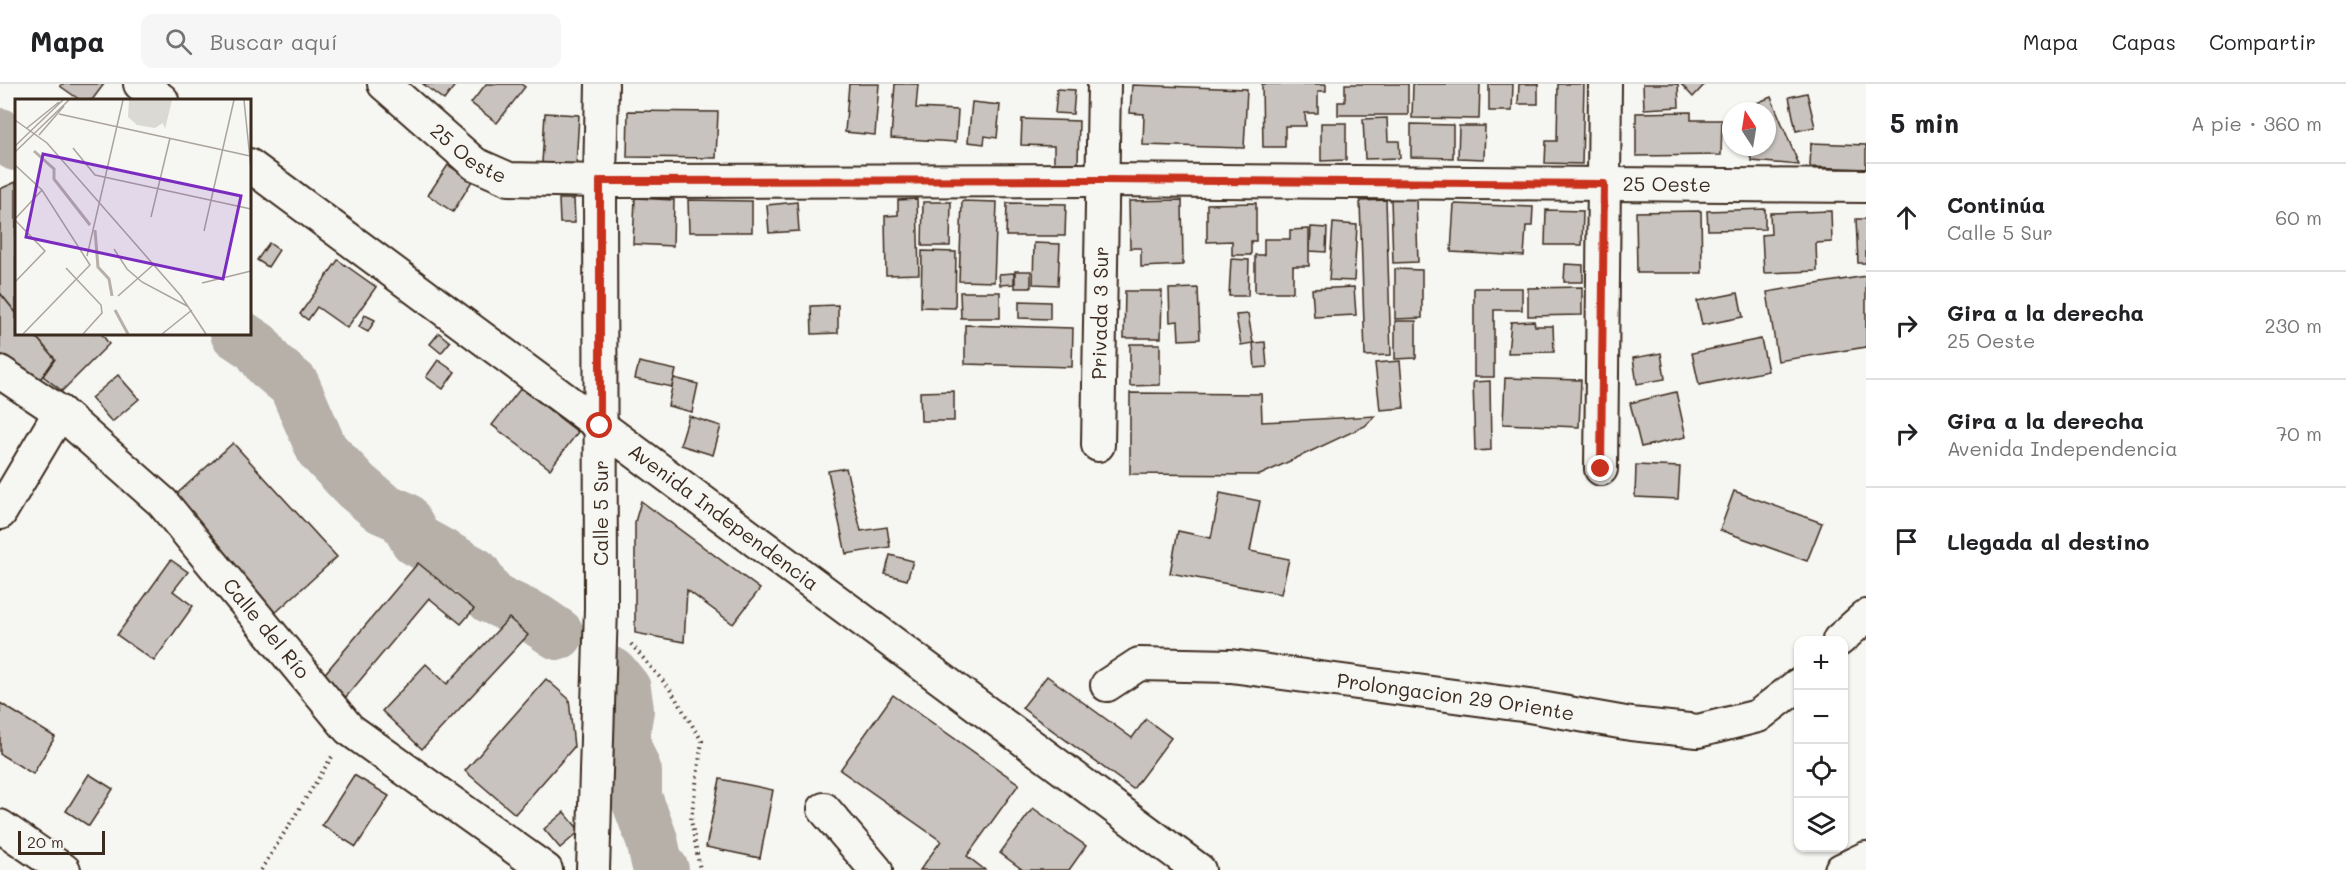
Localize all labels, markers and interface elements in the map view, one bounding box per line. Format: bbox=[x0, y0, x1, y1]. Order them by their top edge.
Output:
search box bbox=[141, 14, 561, 68]
text: Mapa bbox=[30, 23, 105, 59]
icon: search bbox=[162, 25, 195, 58]
text: Buscar aquí bbox=[210, 27, 338, 56]
text: Mapa bbox=[2023, 28, 2079, 55]
text: Capas bbox=[2112, 28, 2176, 55]
text: Compartir bbox=[2209, 28, 2316, 55]
inset map bbox=[15, 99, 250, 334]
north arrow bbox=[1722, 102, 1776, 156]
text: 5 min bbox=[1890, 106, 1959, 140]
text: A pie · 360 m bbox=[2191, 110, 2322, 136]
street label: 25 Oeste bbox=[425, 117, 511, 188]
street label: 25 Oeste bbox=[1622, 170, 1711, 197]
text: Continúa bbox=[1947, 190, 2045, 219]
icon: ahead bbox=[1890, 201, 1923, 234]
text: 60 m bbox=[2275, 204, 2322, 230]
text: Calle 5 Sur bbox=[1947, 219, 2053, 245]
street label: Privada 3 Sur bbox=[1085, 246, 1113, 380]
text: Gira a la derecha bbox=[1947, 298, 2144, 327]
icon: right bbox=[1890, 309, 1923, 342]
text: 230 m bbox=[2264, 312, 2322, 338]
text: 25 Oeste bbox=[1947, 327, 2035, 353]
text: Gira a la derecha bbox=[1947, 406, 2144, 435]
route start bbox=[586, 412, 612, 438]
icon: right bbox=[1890, 417, 1923, 450]
text: 70 m bbox=[2276, 420, 2322, 446]
text: Avenida Independencia bbox=[1947, 435, 2178, 461]
street label: Avenida Independencia bbox=[624, 437, 825, 596]
route end bbox=[1587, 455, 1613, 481]
street label: Calle 5 Sur bbox=[587, 460, 613, 566]
icon: arrive bbox=[1890, 525, 1923, 558]
text: Llegada al destino bbox=[1947, 527, 2149, 556]
street label: Calle del Río bbox=[218, 572, 316, 684]
map controls bbox=[1794, 636, 1848, 852]
button: + bbox=[1794, 636, 1848, 690]
street label: Prolongacion 29 Oriente bbox=[1335, 666, 1577, 726]
button: − bbox=[1794, 690, 1848, 744]
button: locate bbox=[1794, 744, 1848, 798]
button: layers bbox=[1794, 798, 1848, 852]
scale bar bbox=[18, 828, 105, 856]
text: 20 m bbox=[27, 831, 64, 852]

